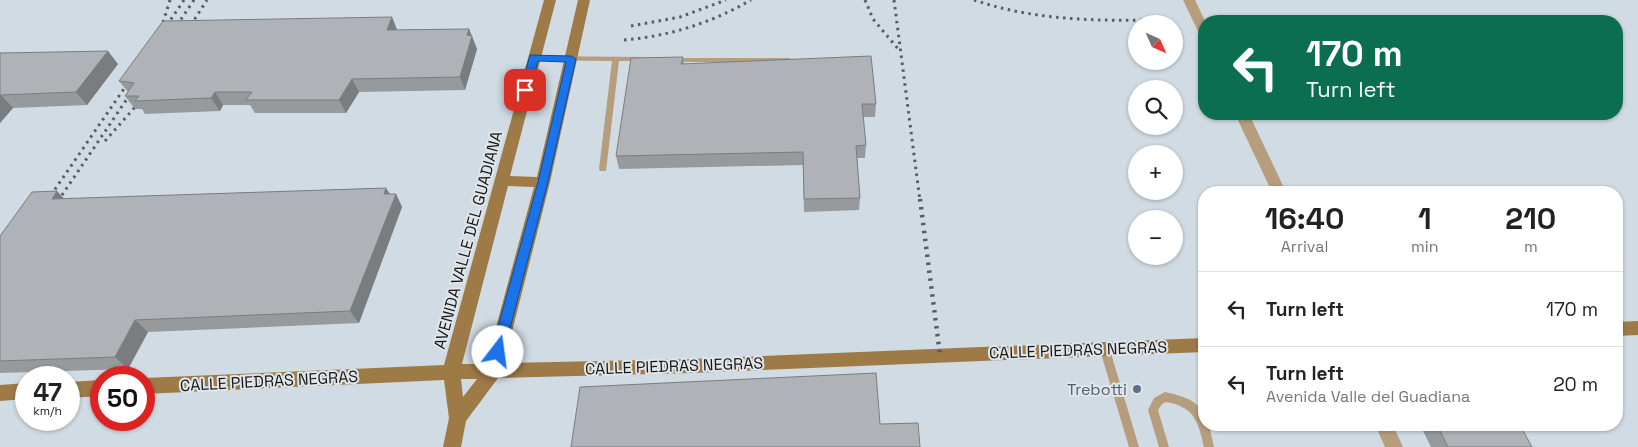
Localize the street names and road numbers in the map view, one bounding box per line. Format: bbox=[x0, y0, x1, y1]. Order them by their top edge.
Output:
street label: AVENIDA VALLE DEL GUADIANA bbox=[429, 129, 507, 351]
street label: CALLE PIEDRAS NEGRAS bbox=[989, 336, 1168, 364]
street label: CALLE PIEDRAS NEGRAS bbox=[585, 352, 764, 380]
street label: CALLE PIEDRAS NEGRAS bbox=[179, 366, 359, 396]

